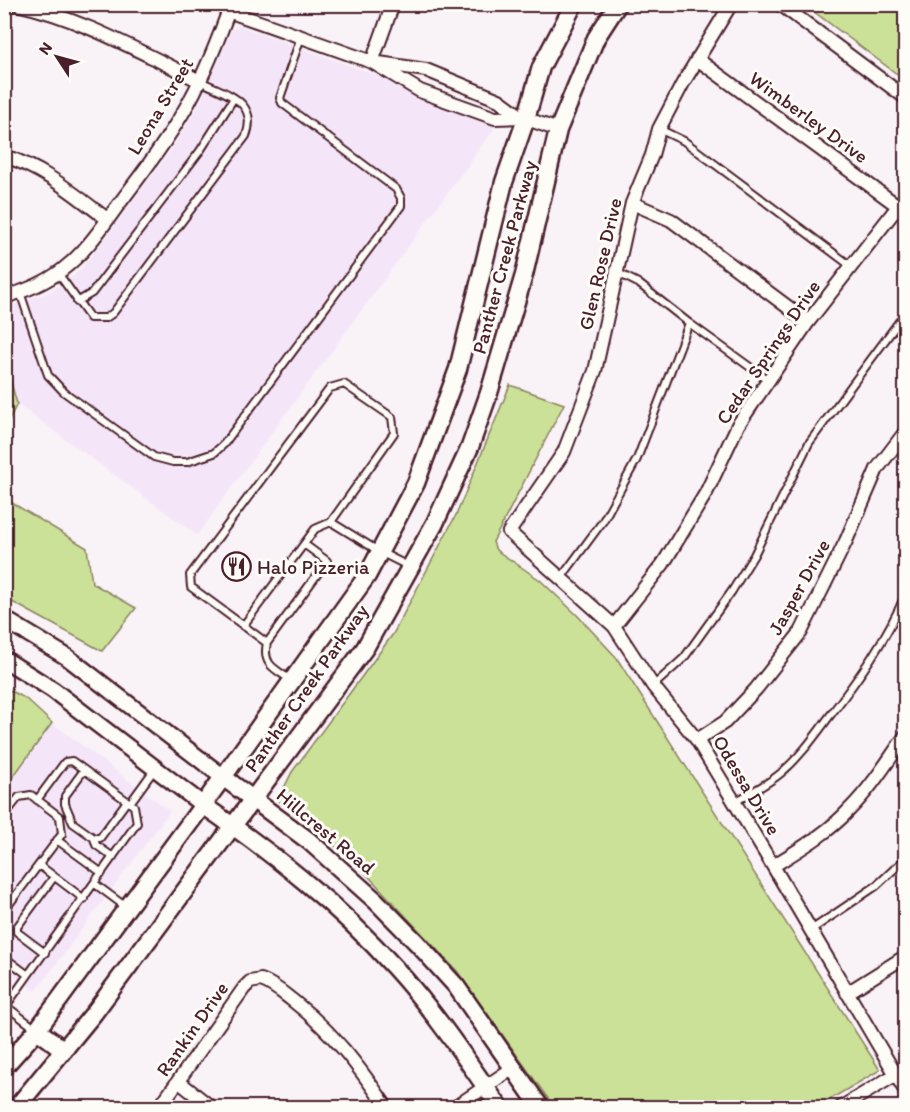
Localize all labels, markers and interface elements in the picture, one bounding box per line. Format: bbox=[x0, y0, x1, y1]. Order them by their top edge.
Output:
north arrow bbox=[27, 27, 87, 87]
text: N bbox=[34, 39, 56, 58]
street label: Leona Street bbox=[122, 53, 198, 159]
street label: Wimberley Drive bbox=[745, 66, 873, 168]
street label: Panther Creek Parkway bbox=[467, 157, 542, 357]
street label: Glen Rose Drive bbox=[573, 196, 627, 332]
street label: Cedar Springs Drive bbox=[711, 275, 825, 429]
street label: Jasper Drive bbox=[763, 535, 835, 639]
restaurant icon: Halo Pizzeria bbox=[220, 551, 252, 583]
place label: Halo Pizzeria bbox=[257, 555, 370, 579]
street label: Panther Creek Parkway bbox=[239, 599, 373, 777]
street label: Odessa Drive bbox=[708, 731, 786, 839]
street label: Hillcrest Road bbox=[272, 783, 380, 879]
street label: Rankin Drive bbox=[151, 977, 233, 1081]

